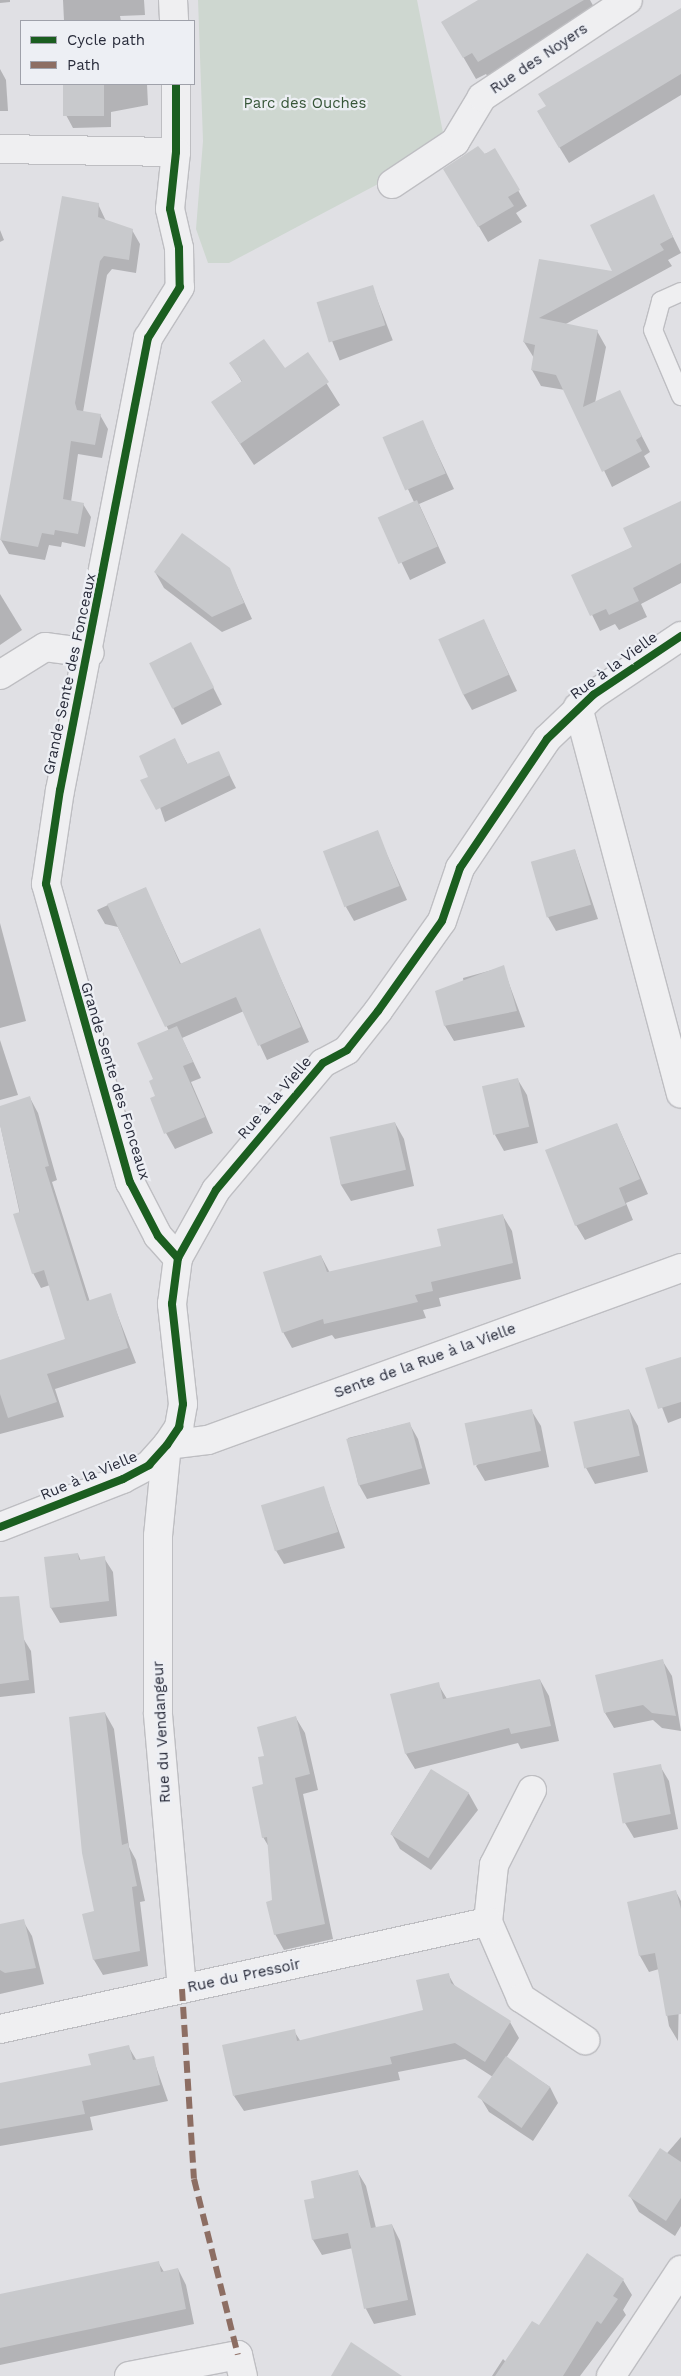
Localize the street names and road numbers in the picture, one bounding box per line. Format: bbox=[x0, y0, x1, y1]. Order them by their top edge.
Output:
street label: Rue des Noyers bbox=[487, 20, 591, 98]
street label: Grande Sente des Fonceaux bbox=[40, 572, 100, 776]
street label: Rue à la Vielle bbox=[566, 628, 662, 704]
street label: Grande Sente des Fonceaux bbox=[76, 980, 154, 1182]
street label: Rue à la Vielle bbox=[234, 1053, 316, 1143]
street label: Sente de la Rue à la Vielle bbox=[331, 1319, 519, 1403]
street label: Rue à la Vielle bbox=[37, 1447, 141, 1505]
street label: Rue du Vendangeur bbox=[149, 1660, 175, 1804]
street label: Rue du Pressoir bbox=[186, 1955, 302, 1997]

